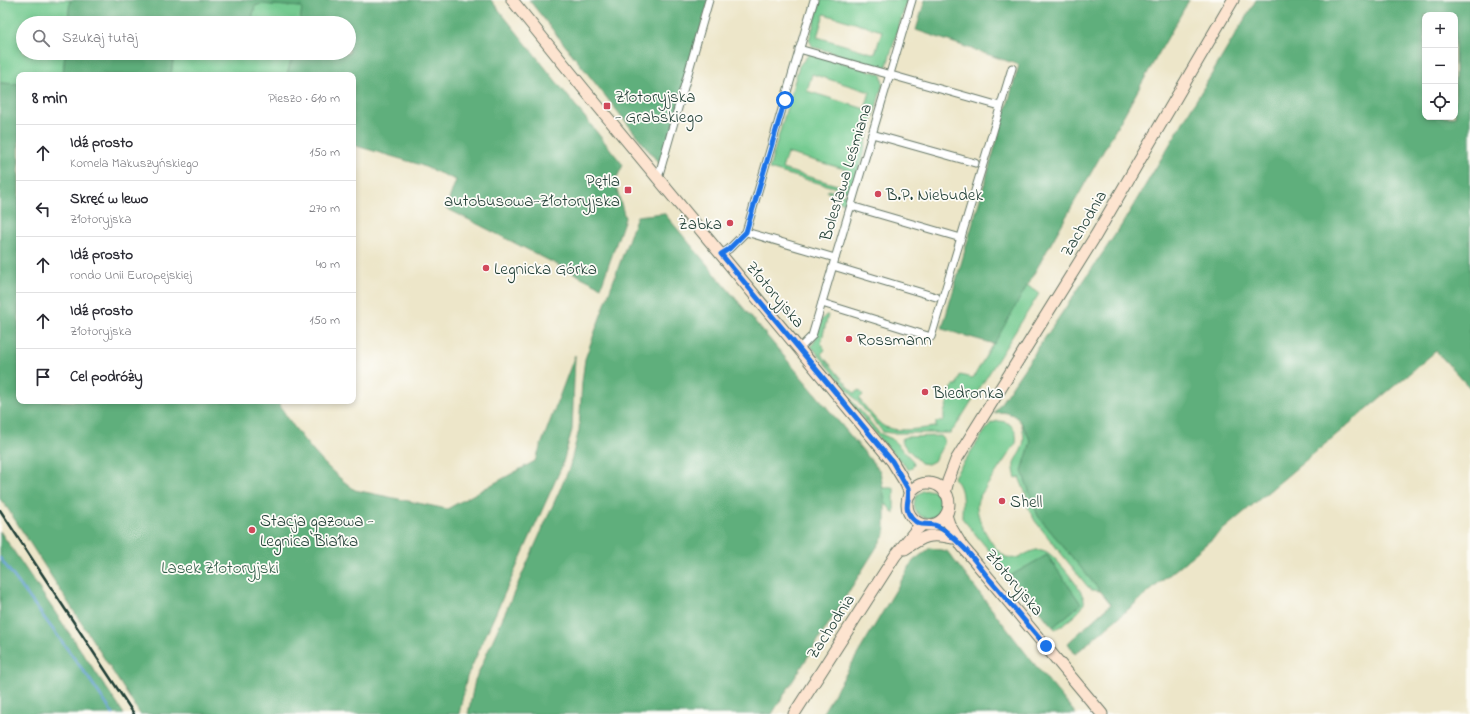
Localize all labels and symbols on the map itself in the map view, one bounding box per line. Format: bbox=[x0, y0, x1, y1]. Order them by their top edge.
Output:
place label: Złotoryjska - Grabskiego bbox=[615, 85, 703, 132]
route start bbox=[776, 91, 794, 109]
marker: Złotoryjska - Grabskiego bbox=[602, 101, 612, 111]
street label: Bolesława Leśmiana bbox=[813, 101, 879, 245]
place label: Pętla autobusowa-Złotoryjska bbox=[444, 169, 620, 215]
place label: B.P. Niebudek bbox=[885, 183, 983, 208]
marker: Pętla autobusowa-Złotoryjska bbox=[623, 185, 633, 195]
street label: Zachodnia bbox=[1055, 186, 1114, 262]
marker: B.P. Niebudek bbox=[873, 189, 883, 199]
place label: Żabka bbox=[678, 212, 722, 237]
marker: Żabka bbox=[725, 218, 735, 228]
street label: Złotoryjska bbox=[739, 256, 810, 334]
place label: Legnicka Górka bbox=[494, 257, 597, 284]
marker: Legnicka Górka bbox=[481, 263, 491, 273]
place label: Rossmann bbox=[857, 328, 932, 353]
marker: Rossmann bbox=[844, 334, 854, 344]
place label: Biedronka bbox=[932, 381, 1004, 406]
marker: Biedronka bbox=[920, 387, 930, 397]
place label: Shell bbox=[1010, 490, 1042, 515]
marker: Shell bbox=[997, 496, 1007, 506]
place label: Stacja gazowa - Legnica Białka bbox=[260, 509, 374, 556]
marker: Stacja gazowa - Legnica Białka bbox=[247, 525, 257, 535]
street label: Złotoryjska bbox=[978, 544, 1049, 622]
park label: Lasek Złotoryjski bbox=[161, 556, 279, 582]
street label: Zachodnia bbox=[801, 589, 862, 664]
route end bbox=[1037, 637, 1055, 655]

